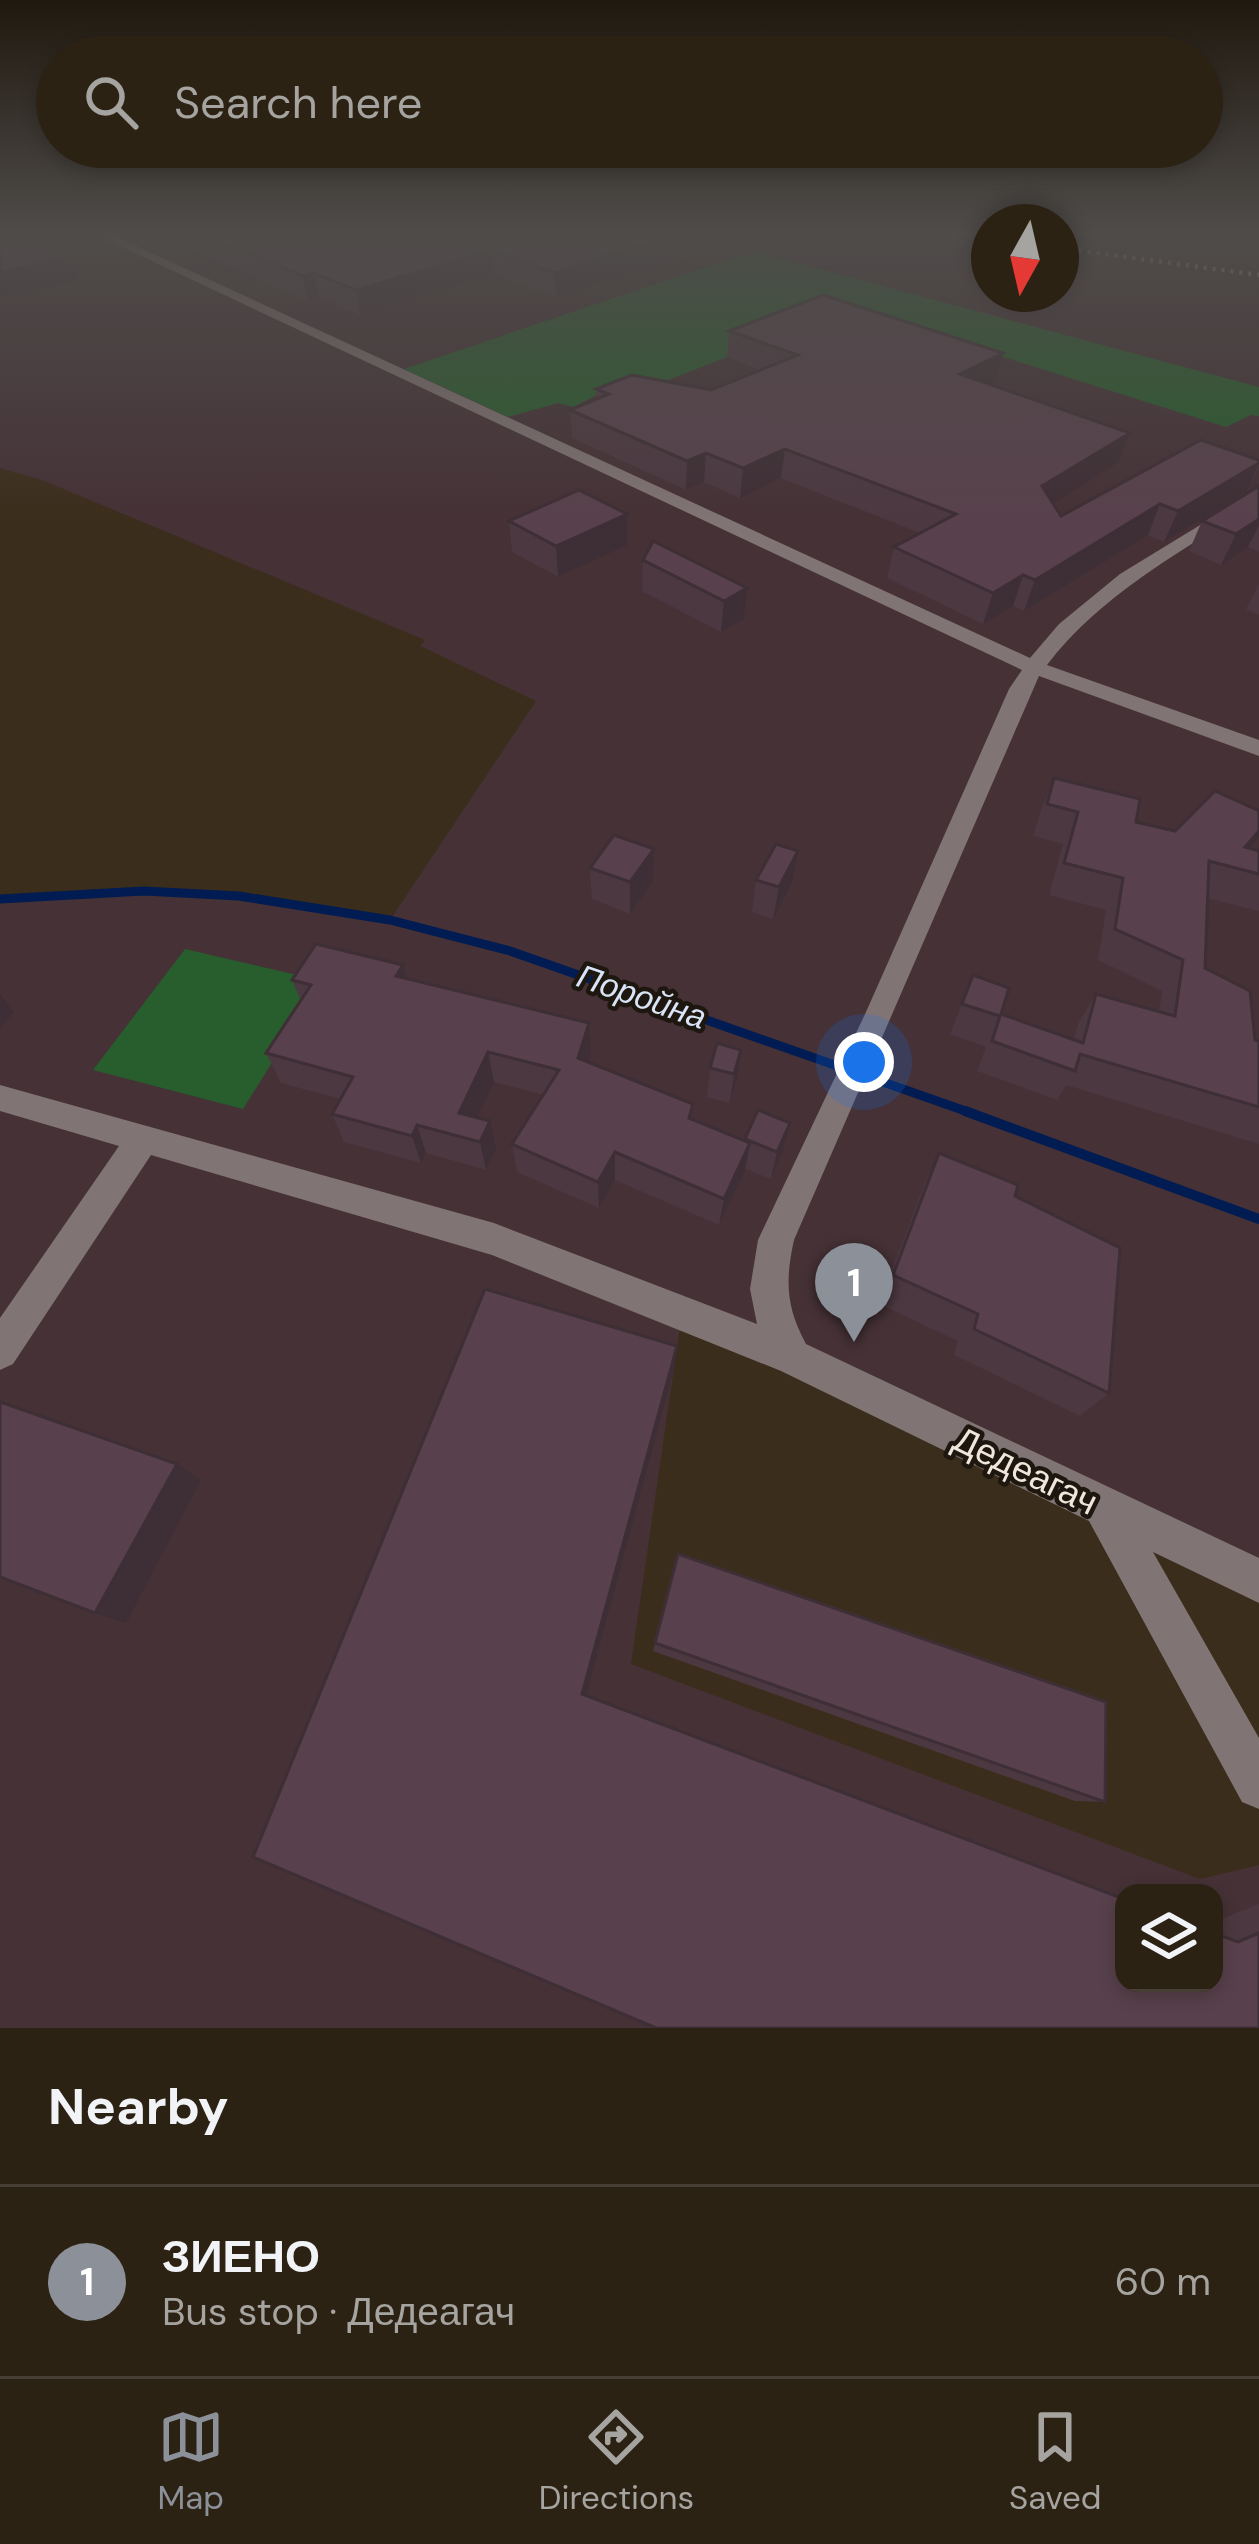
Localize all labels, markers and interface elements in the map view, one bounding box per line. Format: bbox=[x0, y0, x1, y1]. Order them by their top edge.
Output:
search box bbox=[36, 36, 1223, 168]
icon: search bbox=[78, 69, 144, 135]
text: Search here bbox=[174, 73, 422, 132]
north arrow bbox=[971, 204, 1079, 312]
water label: Поройна bbox=[572, 954, 712, 1039]
your location bbox=[834, 1032, 894, 1092]
pin: 1 bbox=[815, 1243, 893, 1342]
street label: Дедеагач bbox=[946, 1415, 1106, 1526]
map controls bbox=[1115, 1884, 1223, 1992]
button: layers bbox=[1115, 1884, 1223, 1992]
text: Nearby bbox=[48, 2073, 229, 2140]
text: ЗИЕНО bbox=[162, 2227, 320, 2286]
text: 1 bbox=[80, 2256, 94, 2307]
text: 60 m bbox=[1115, 2256, 1211, 2307]
text: Bus stop · Дедеагач bbox=[162, 2286, 515, 2337]
tab: Map bbox=[157, 2404, 224, 2519]
tab: Directions bbox=[539, 2404, 694, 2519]
tab: Saved bbox=[1009, 2404, 1102, 2519]

